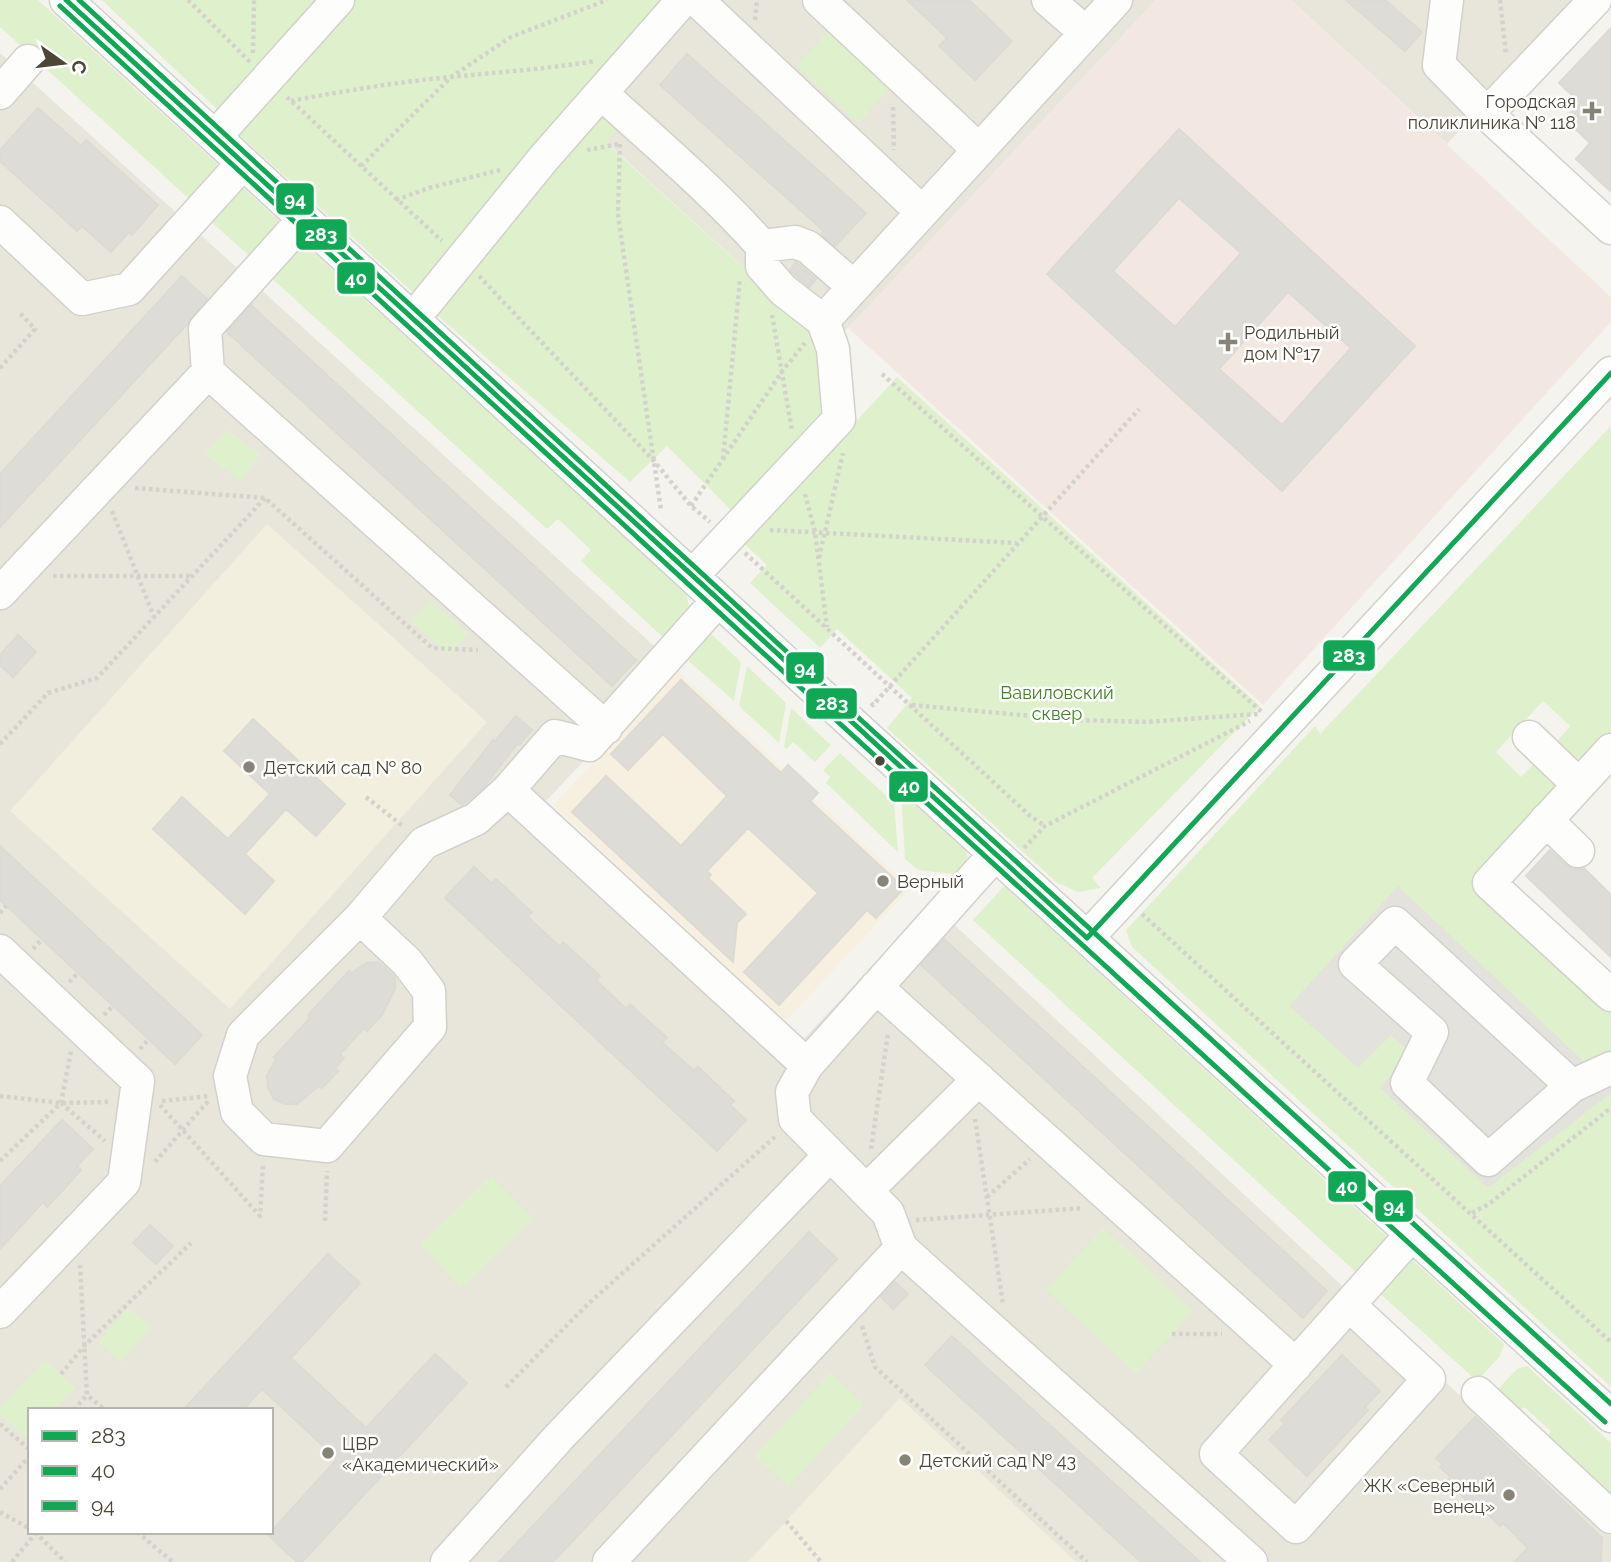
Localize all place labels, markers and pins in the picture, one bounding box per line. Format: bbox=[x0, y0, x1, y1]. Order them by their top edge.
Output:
place label: Городская поликлиника № 118 bbox=[1408, 91, 1576, 133]
marker: Городская поликлиника № 118 bbox=[1582, 101, 1602, 121]
place label: Родильный дом №17 bbox=[1244, 322, 1339, 364]
marker: Родильный дом №17 bbox=[1218, 332, 1238, 352]
unlabelled marker bbox=[873, 754, 887, 768]
place label: Детский сад № 80 bbox=[263, 757, 422, 778]
marker: Детский сад № 80 bbox=[241, 759, 257, 775]
place label: Верный bbox=[897, 871, 964, 892]
marker: Верный bbox=[875, 873, 891, 889]
place label: ЦВР «Академический» bbox=[342, 1433, 499, 1475]
marker: ЦВР «Академический» bbox=[320, 1445, 336, 1461]
place label: Детский сад № 43 bbox=[919, 1450, 1076, 1471]
marker: Детский сад № 43 bbox=[897, 1452, 913, 1468]
place label: ЖК «Северный венец» bbox=[1364, 1475, 1495, 1517]
marker: ЖК «Северный венец» bbox=[1501, 1487, 1517, 1503]

